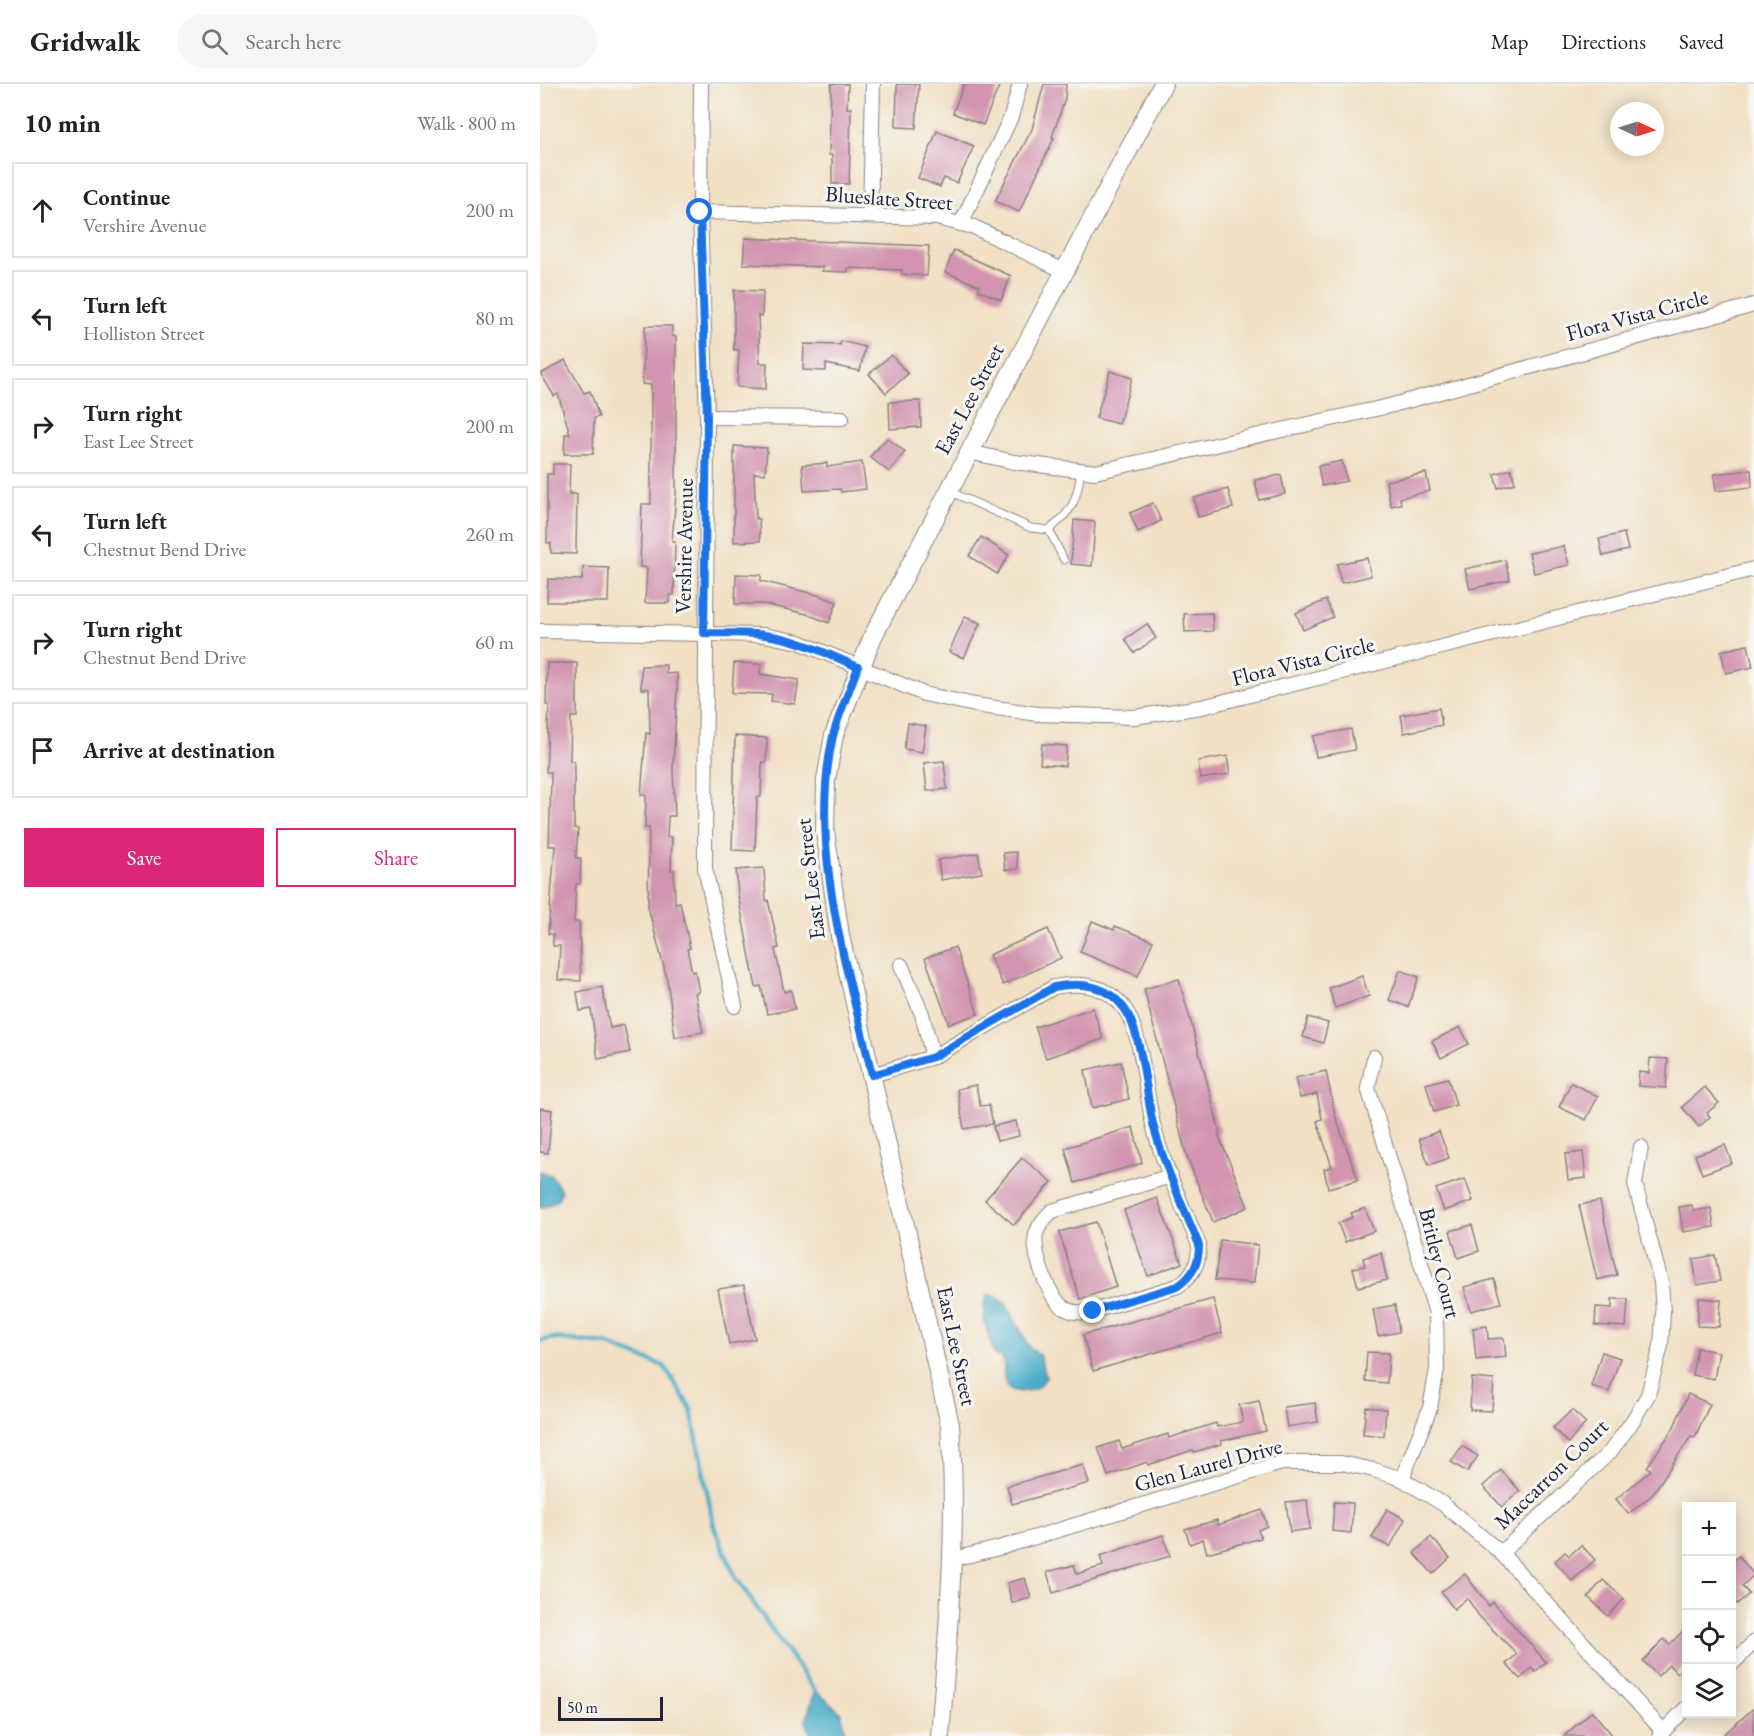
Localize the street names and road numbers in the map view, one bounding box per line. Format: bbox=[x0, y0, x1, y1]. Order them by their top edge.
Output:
street label: Blueslate Street bbox=[824, 179, 954, 217]
street label: Flora Vista Circle bbox=[1563, 282, 1712, 348]
street label: East Lee Street bbox=[928, 338, 1010, 459]
street label: Vershire Avenue bbox=[668, 477, 700, 614]
street label: Flora Vista Circle bbox=[1229, 629, 1378, 693]
street label: East Lee Street bbox=[788, 817, 832, 941]
street label: Britley Court bbox=[1412, 1205, 1468, 1321]
street label: East Lee Street bbox=[930, 1284, 984, 1409]
street label: Maccarron Court bbox=[1488, 1412, 1614, 1536]
street label: Glen Laurel Drive bbox=[1131, 1431, 1285, 1499]

